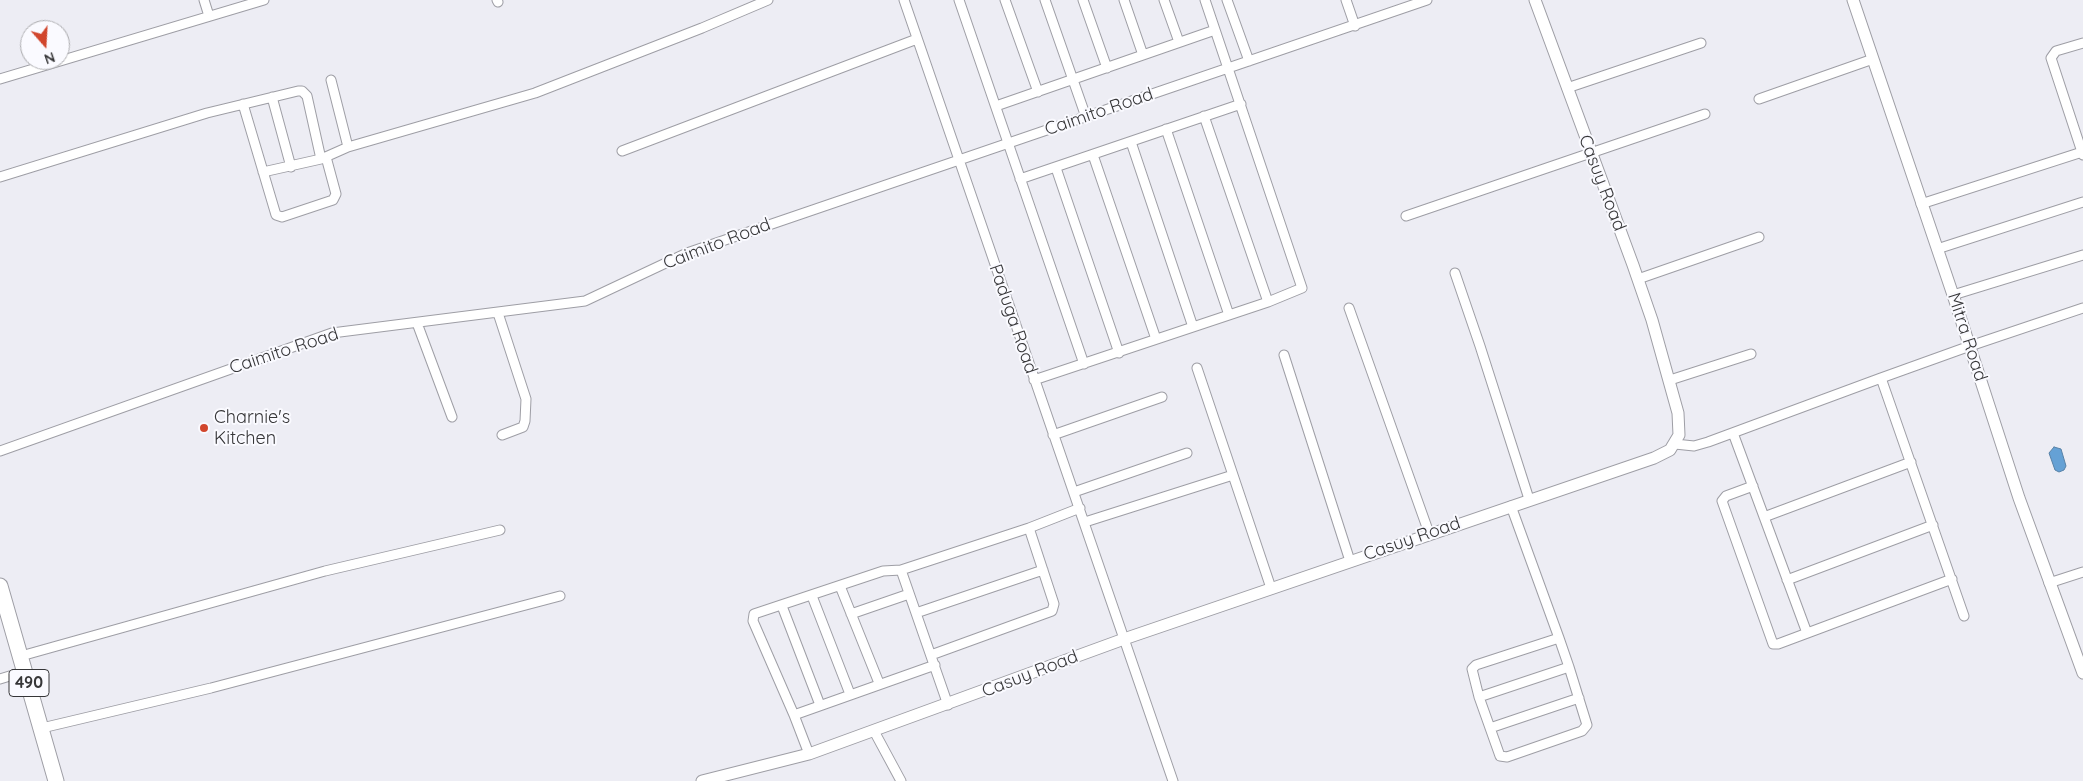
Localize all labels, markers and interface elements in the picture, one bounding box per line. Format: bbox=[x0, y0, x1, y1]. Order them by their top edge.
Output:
north arrow bbox=[20, 20, 70, 70]
text: N bbox=[42, 48, 57, 68]
street label: Caimito Road bbox=[1042, 83, 1156, 141]
street label: Casuy Road bbox=[1574, 132, 1630, 234]
street label: Caimito Road bbox=[660, 214, 774, 274]
street label: Paduga Road bbox=[984, 261, 1042, 377]
street label: Mitra Road bbox=[1943, 290, 1991, 384]
street label: Caimito Road bbox=[227, 323, 341, 379]
place label: Charnie's Kitchen bbox=[214, 407, 290, 449]
marker: Charnie's Kitchen bbox=[198, 422, 210, 434]
street label: Casuy Road bbox=[1361, 512, 1463, 566]
street label: Casuy Road bbox=[979, 646, 1081, 702]
road number: 490 bbox=[9, 670, 49, 696]

